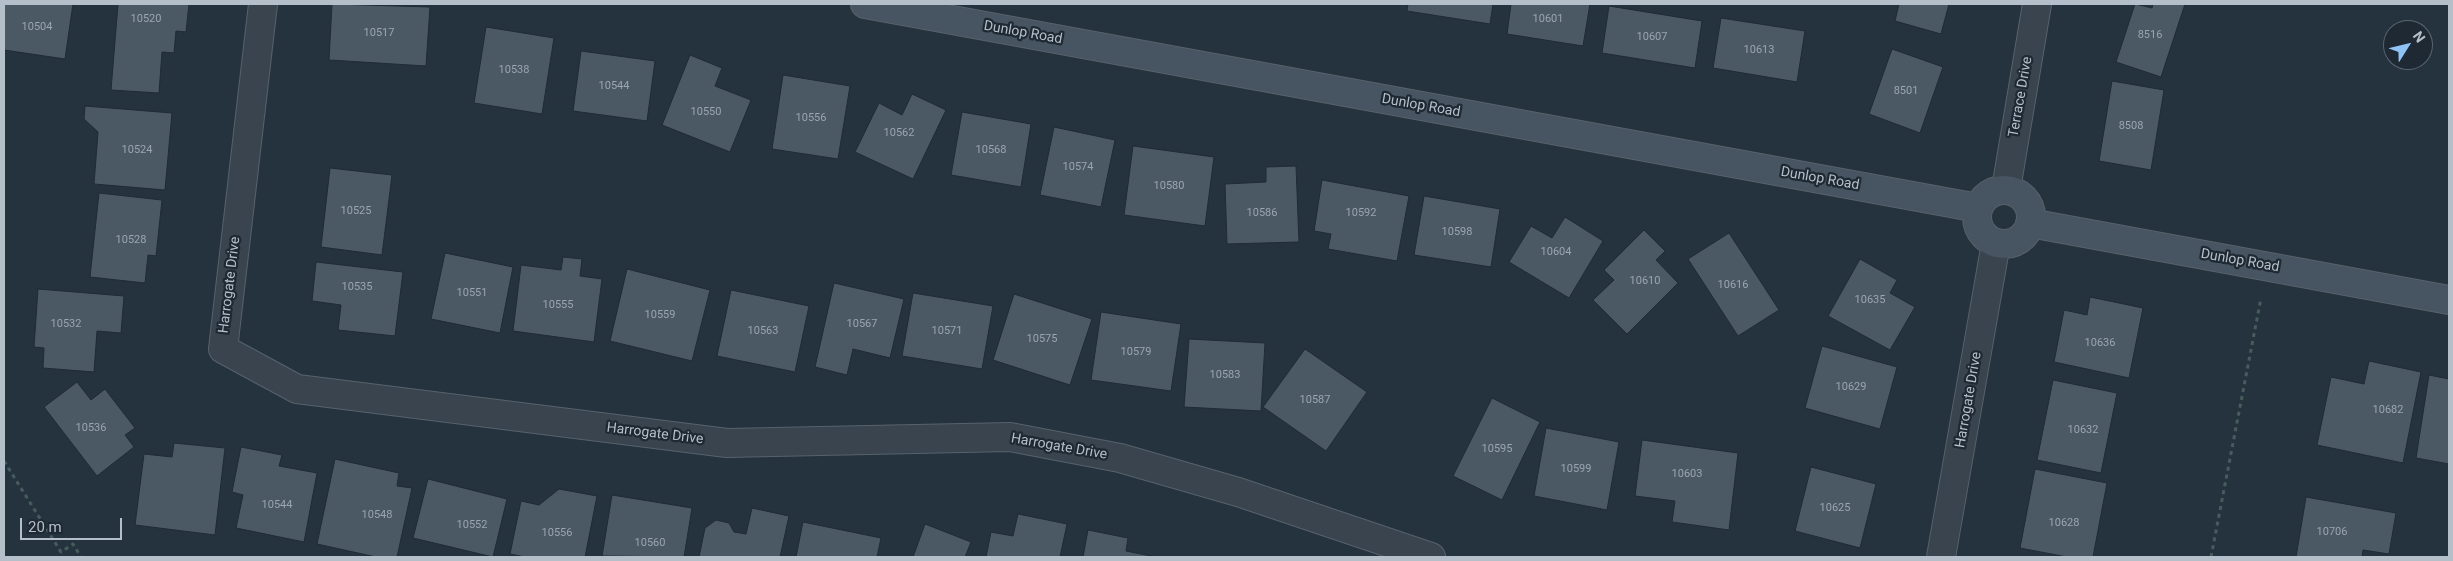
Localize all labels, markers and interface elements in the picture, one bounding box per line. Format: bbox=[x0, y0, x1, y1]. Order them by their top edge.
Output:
house number: 10520 bbox=[131, 12, 161, 26]
house number: 10601 bbox=[1533, 12, 1563, 26]
street label: Dunlop Road bbox=[982, 18, 1064, 48]
house number: 10504 bbox=[22, 20, 52, 34]
north arrow bbox=[2383, 20, 2433, 70]
house number: 10517 bbox=[364, 26, 394, 40]
house number: 8516 bbox=[2138, 28, 2162, 42]
text: N bbox=[2410, 28, 2429, 45]
house number: 10607 bbox=[1637, 30, 1667, 44]
house number: 10613 bbox=[1744, 43, 1774, 57]
street label: Terrace Drive bbox=[2006, 55, 2036, 139]
house number: 10538 bbox=[499, 63, 529, 77]
house number: 10544 bbox=[599, 79, 629, 93]
house number: 8501 bbox=[1894, 84, 1918, 98]
street label: Dunlop Road bbox=[1380, 91, 1462, 121]
house number: 10550 bbox=[691, 105, 721, 119]
house number: 10556 bbox=[796, 111, 826, 125]
house number: 8508 bbox=[2119, 119, 2143, 133]
house number: 10562 bbox=[884, 126, 914, 140]
house number: 10524 bbox=[122, 143, 152, 157]
house number: 10568 bbox=[976, 143, 1006, 157]
house number: 10574 bbox=[1063, 160, 1093, 174]
street label: Dunlop Road bbox=[1779, 164, 1861, 194]
house number: 10580 bbox=[1154, 179, 1184, 193]
house number: 10525 bbox=[341, 204, 371, 218]
house number: 10586 bbox=[1247, 206, 1277, 220]
house number: 10592 bbox=[1346, 206, 1376, 220]
house number: 10598 bbox=[1442, 225, 1472, 239]
house number: 10528 bbox=[116, 233, 146, 247]
street label: Harrogate Drive bbox=[216, 236, 244, 334]
house number: 10604 bbox=[1541, 245, 1571, 259]
street label: Dunlop Road bbox=[2199, 246, 2281, 276]
house number: 10610 bbox=[1630, 274, 1660, 288]
house number: 10616 bbox=[1718, 278, 1748, 292]
house number: 10535 bbox=[342, 280, 372, 294]
house number: 10551 bbox=[457, 286, 487, 300]
house number: 10635 bbox=[1855, 293, 1885, 307]
house number: 10555 bbox=[543, 298, 573, 312]
house number: 10559 bbox=[645, 308, 675, 322]
house number: 10532 bbox=[51, 317, 81, 331]
house number: 10567 bbox=[847, 317, 877, 331]
house number: 10563 bbox=[748, 324, 778, 338]
house number: 10571 bbox=[932, 324, 962, 338]
house number: 10575 bbox=[1027, 332, 1057, 346]
house number: 10636 bbox=[2085, 336, 2115, 350]
house number: 10579 bbox=[1121, 345, 1151, 359]
street label: Harrogate Drive bbox=[1952, 351, 1986, 449]
house number: 10583 bbox=[1210, 368, 1240, 382]
house number: 10629 bbox=[1836, 380, 1866, 394]
house number: 10587 bbox=[1300, 393, 1330, 407]
house number: 10682 bbox=[2373, 403, 2403, 417]
street label: Harrogate Drive bbox=[606, 420, 704, 448]
house number: 10536 bbox=[76, 421, 106, 435]
house number: 10632 bbox=[2068, 423, 2098, 437]
street label: Harrogate Drive bbox=[1010, 430, 1108, 464]
house number: 10595 bbox=[1482, 442, 1512, 456]
house number: 10599 bbox=[1561, 462, 1591, 476]
house number: 10603 bbox=[1672, 467, 1702, 481]
house number: 10544 bbox=[262, 498, 292, 512]
house number: 10625 bbox=[1820, 501, 1850, 515]
scale bar bbox=[22, 508, 125, 540]
house number: 10548 bbox=[362, 508, 392, 522]
house number: 10628 bbox=[2049, 516, 2079, 530]
text: 20 m bbox=[28, 518, 62, 536]
house number: 10552 bbox=[457, 518, 487, 532]
house number: 10706 bbox=[2317, 525, 2347, 539]
house number: 10556 bbox=[542, 526, 572, 540]
house number: 10560 bbox=[635, 536, 665, 550]

